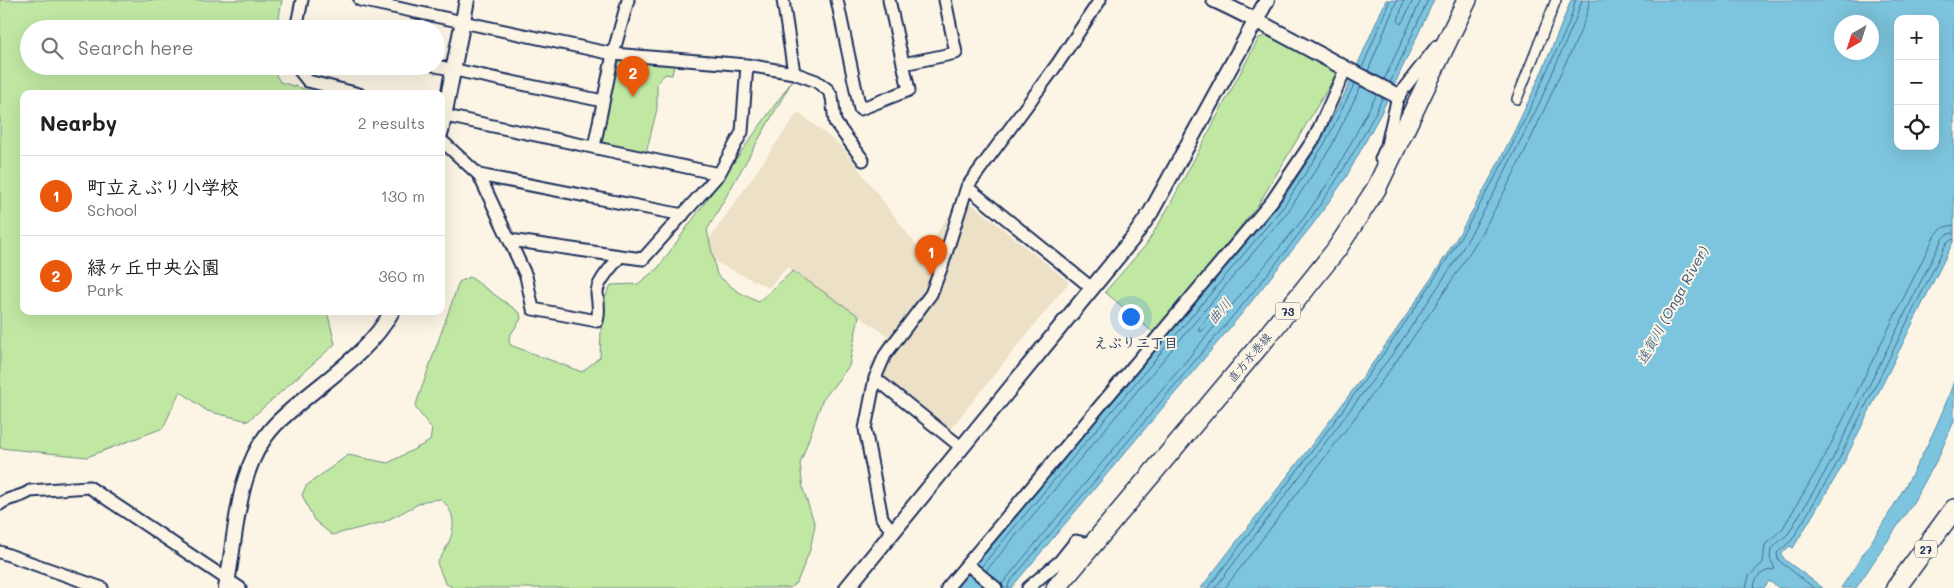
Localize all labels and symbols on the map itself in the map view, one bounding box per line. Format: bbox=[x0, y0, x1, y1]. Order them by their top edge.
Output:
north arrow bbox=[1834, 15, 1879, 60]
pin: 2 bbox=[617, 56, 649, 97]
pin: 1 bbox=[915, 235, 947, 276]
water label: 遠賀川 (Onga River) bbox=[1632, 242, 1713, 368]
water label: 曲川 bbox=[1203, 294, 1235, 328]
road number: 73 bbox=[1276, 302, 1300, 320]
your location bbox=[1118, 304, 1144, 330]
street label: 直方水巻線 bbox=[1224, 329, 1274, 385]
district label: えぶり二丁目 bbox=[1094, 333, 1178, 352]
road number: 27 bbox=[1915, 540, 1937, 558]

